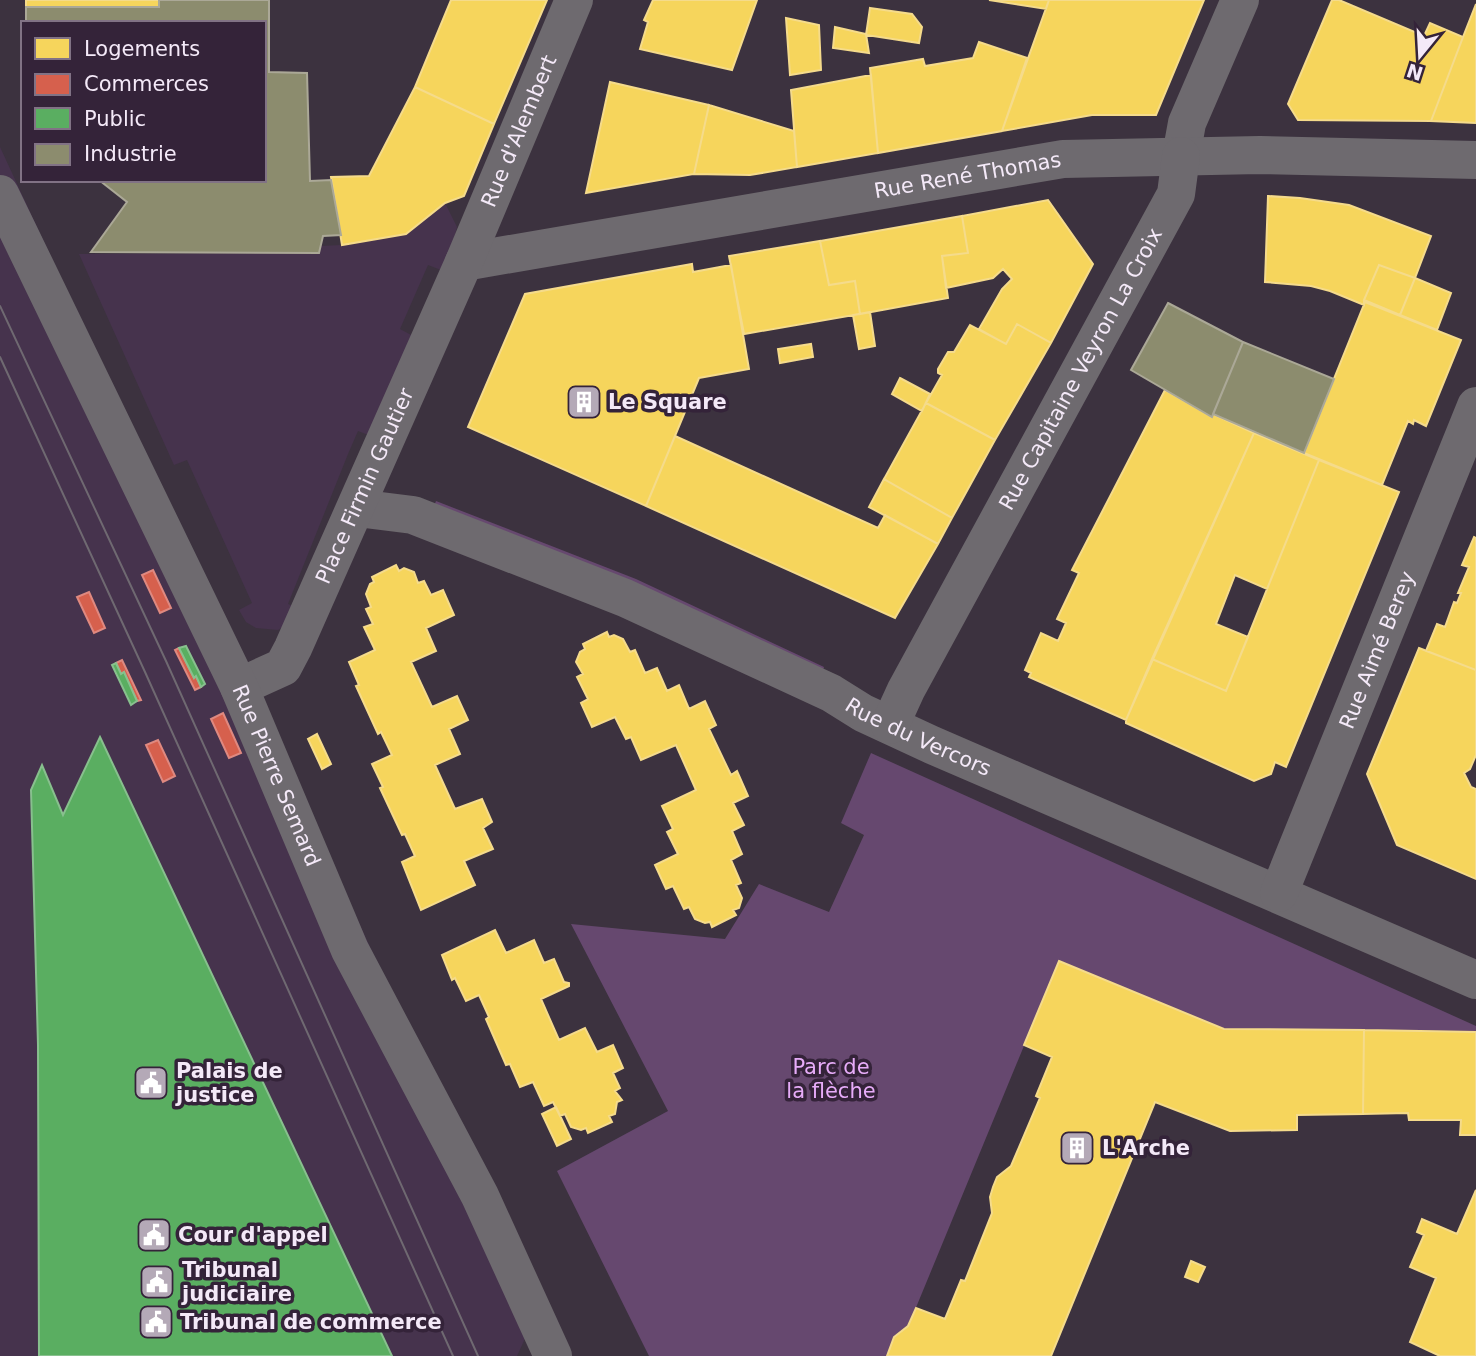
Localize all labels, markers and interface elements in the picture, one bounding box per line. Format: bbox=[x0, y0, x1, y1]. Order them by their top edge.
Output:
legend bbox=[21, 21, 266, 182]
north arrow bbox=[1385, 21, 1455, 91]
text: Logements bbox=[84, 37, 200, 61]
street label: Rue d'Alembert bbox=[476, 52, 561, 211]
text: N bbox=[1404, 59, 1426, 85]
text: Commerces bbox=[84, 72, 209, 96]
text: Public bbox=[84, 107, 146, 131]
text: Industrie bbox=[84, 142, 177, 166]
street label: Rue René Thomas bbox=[872, 148, 1063, 203]
street label: Rue Capitaine Veyron La Croix bbox=[994, 224, 1167, 514]
building icon: Le Square bbox=[565, 383, 603, 421]
street label: Place Firmin Gautier bbox=[311, 384, 419, 588]
place label: Le Square bbox=[608, 390, 727, 414]
street label: Rue Aimé Berey bbox=[1335, 568, 1420, 732]
street label: Rue Pierre Semard bbox=[227, 681, 325, 870]
street label: Rue du Vercors bbox=[841, 693, 995, 781]
park label: Parc de la flèche bbox=[786, 1055, 876, 1103]
place label: Palais de justice bbox=[175, 1059, 283, 1107]
public building icon: Palais de justice bbox=[132, 1064, 170, 1102]
building icon: L'Arche bbox=[1058, 1129, 1096, 1167]
place label: L'Arche bbox=[1102, 1136, 1190, 1160]
public building icon: Cour d'appel bbox=[135, 1216, 173, 1254]
place label: Cour d'appel bbox=[178, 1223, 328, 1247]
place label: Tribunal judiciaire bbox=[181, 1258, 292, 1306]
public building icon: Tribunal judiciaire bbox=[138, 1263, 176, 1301]
public building icon: Tribunal de commerce bbox=[137, 1303, 175, 1341]
place label: Tribunal de commerce bbox=[180, 1310, 442, 1334]

